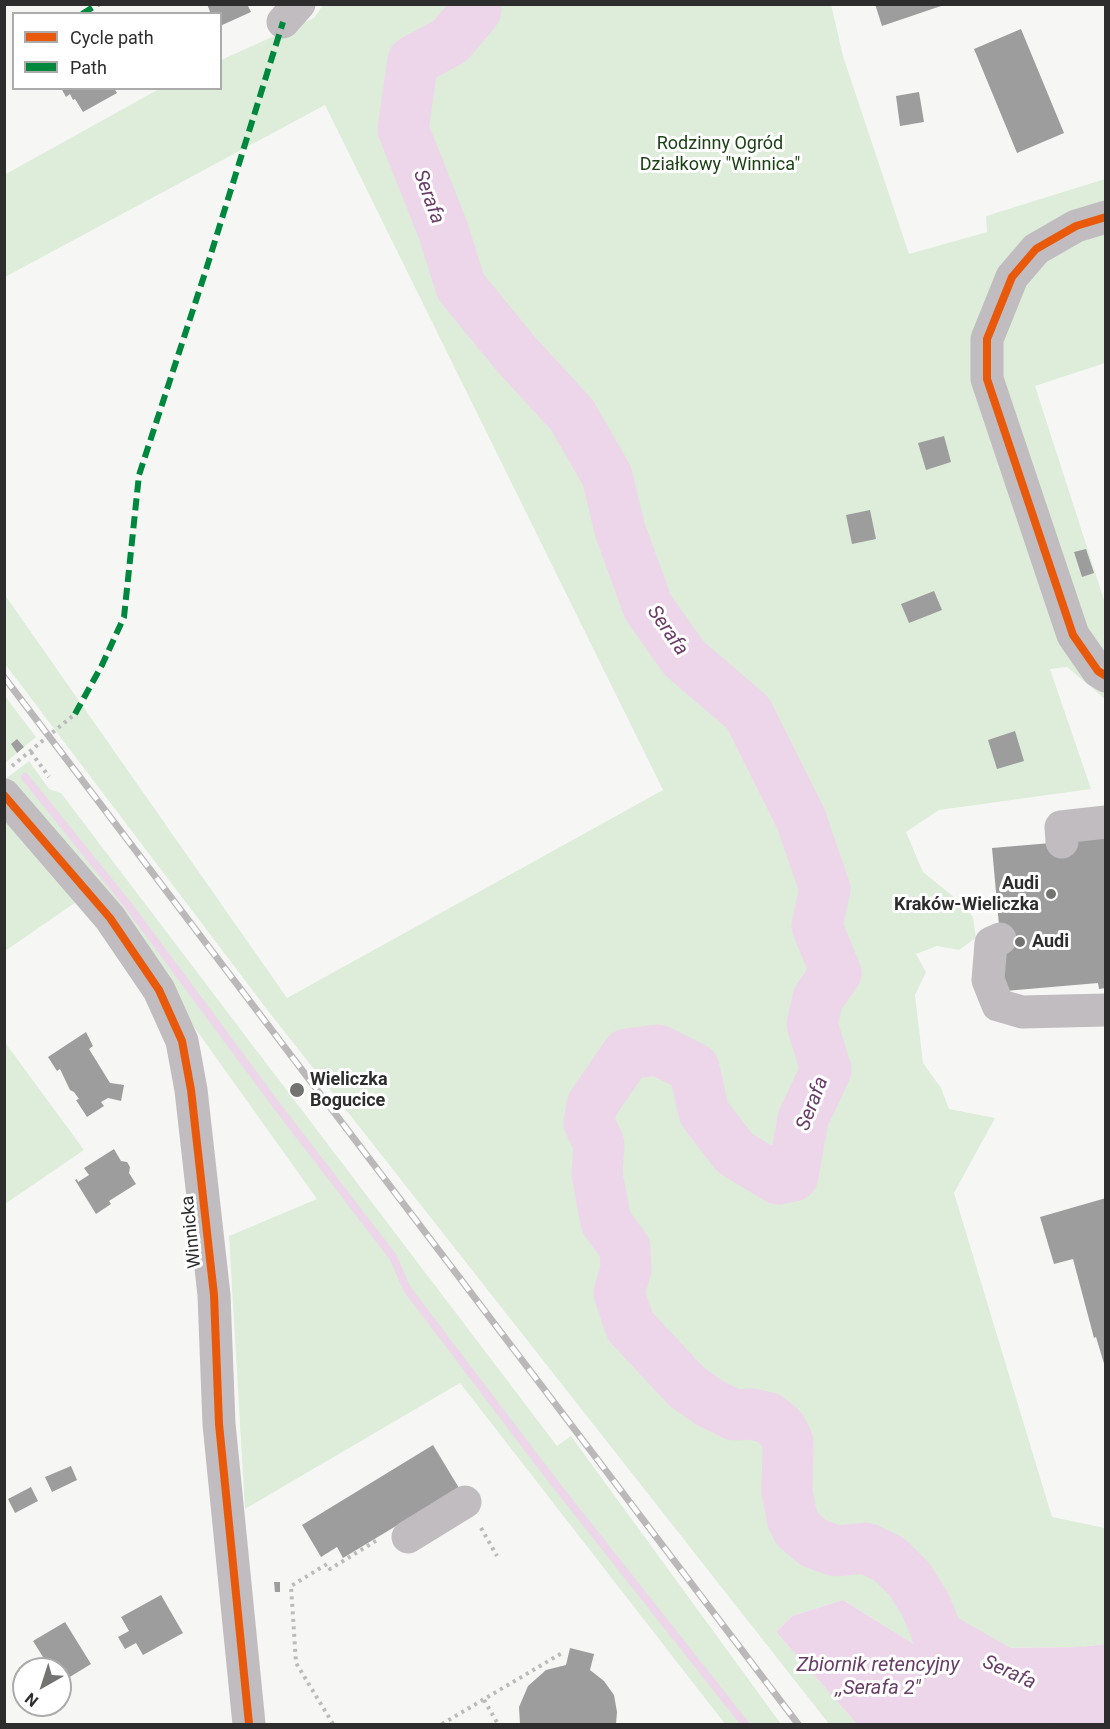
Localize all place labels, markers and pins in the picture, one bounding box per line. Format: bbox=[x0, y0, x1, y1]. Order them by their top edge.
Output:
place label: Audi Kraków-Wieliczka bbox=[894, 873, 1039, 916]
marker: Audi Kraków-Wieliczka bbox=[1044, 887, 1058, 901]
place label: Audi bbox=[1032, 931, 1069, 953]
marker: Audi bbox=[1013, 935, 1027, 949]
place label: Wieliczka Bogucice bbox=[310, 1069, 388, 1112]
marker: Wieliczka Bogucice bbox=[288, 1081, 306, 1099]

